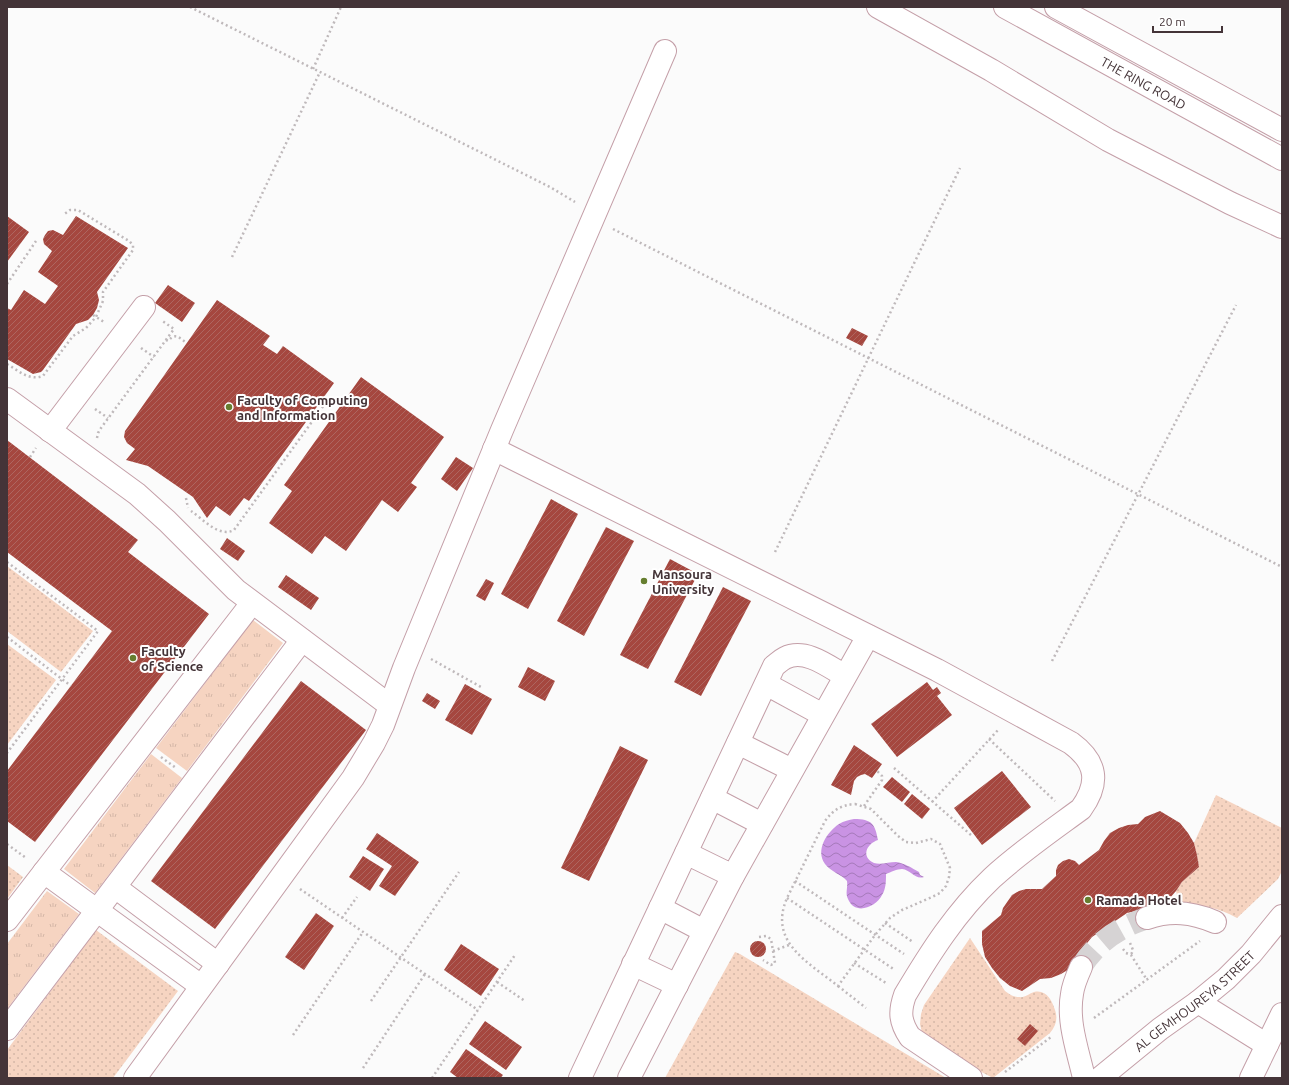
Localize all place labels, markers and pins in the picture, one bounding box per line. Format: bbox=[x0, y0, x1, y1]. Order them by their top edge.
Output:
place label: Faculty of Computing and Information bbox=[237, 393, 368, 422]
marker: Faculty of Computing and Information bbox=[224, 402, 234, 412]
place label: Mansoura University bbox=[652, 567, 714, 596]
marker: Mansoura University bbox=[639, 576, 649, 586]
place label: Faculty of Science bbox=[141, 644, 203, 673]
marker: Faculty of Science bbox=[128, 653, 138, 663]
place label: Ramada Hotel bbox=[1096, 893, 1182, 907]
marker: Ramada Hotel bbox=[1083, 895, 1093, 905]

